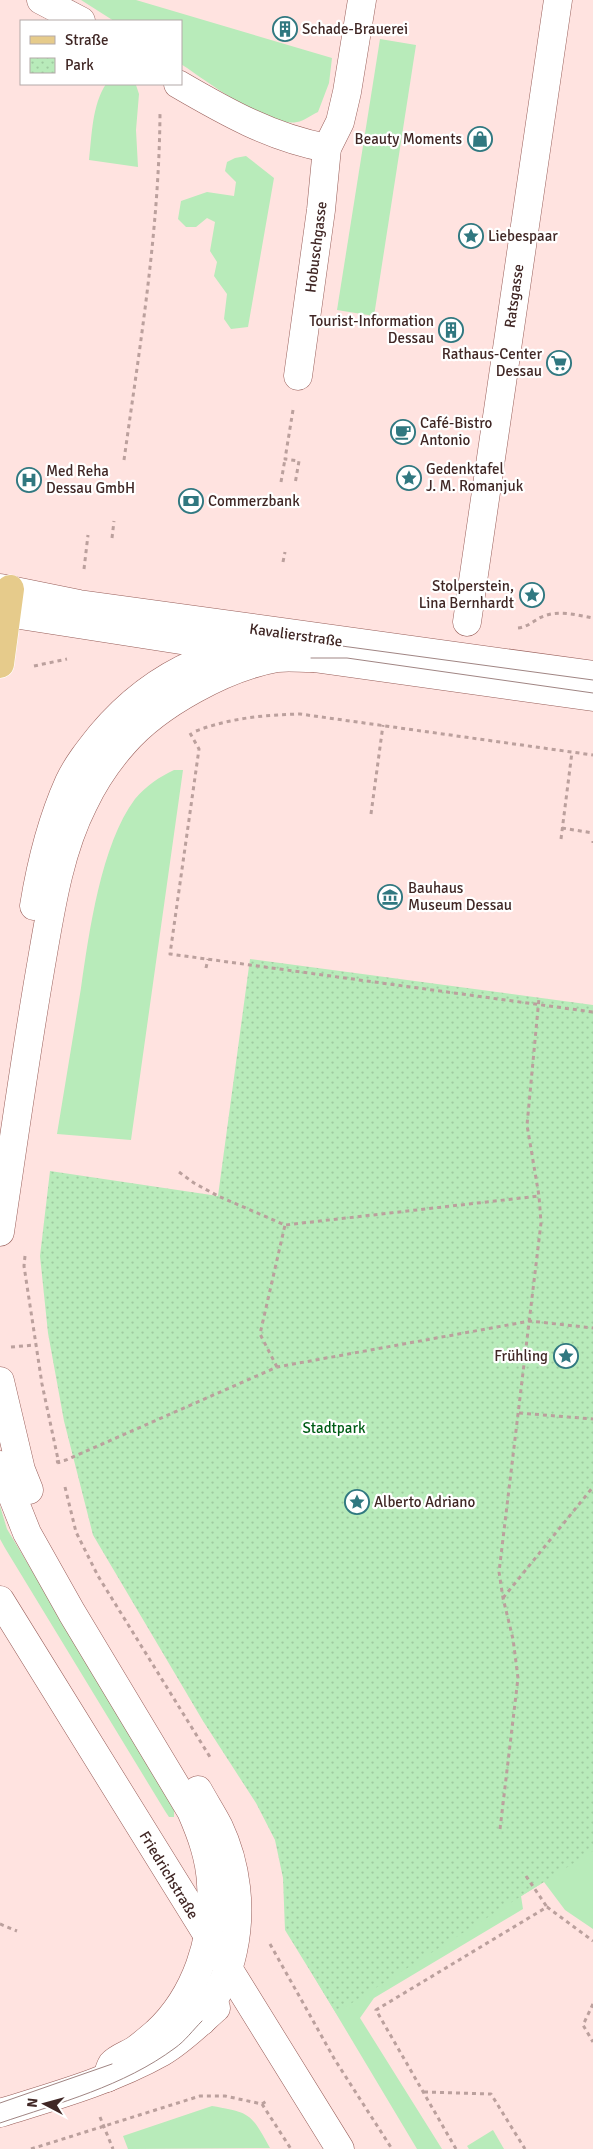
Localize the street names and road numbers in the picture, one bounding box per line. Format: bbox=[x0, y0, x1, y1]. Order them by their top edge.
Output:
street label: Hobuschgasse bbox=[301, 200, 331, 294]
street label: Ratsgasse bbox=[501, 263, 527, 329]
street label: Kavalierstraße bbox=[248, 620, 344, 650]
street label: Friedrichstraße bbox=[136, 1828, 202, 1922]

